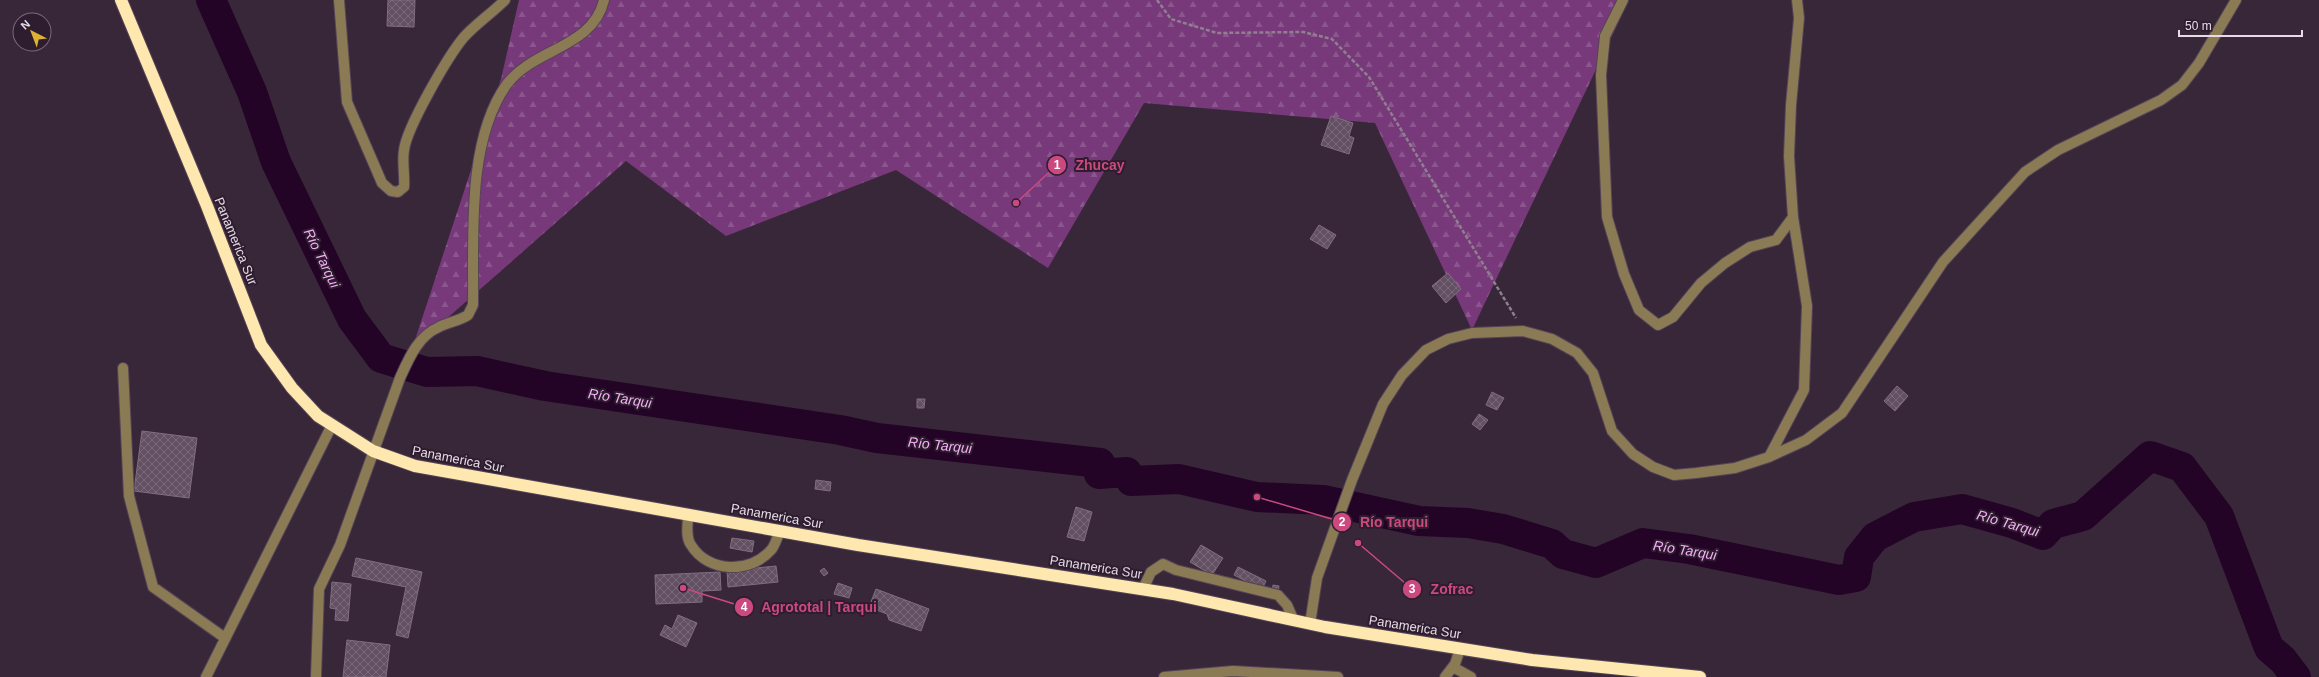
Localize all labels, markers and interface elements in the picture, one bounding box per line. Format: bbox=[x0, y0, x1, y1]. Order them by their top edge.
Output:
north arrow bbox=[12, 12, 52, 52]
scale bar bbox=[2179, 12, 2302, 38]
text: N bbox=[18, 17, 32, 32]
text: 50 m bbox=[2185, 19, 2212, 33]
callout: Zhucay bbox=[1047, 152, 1132, 178]
text: Zhucay bbox=[1075, 157, 1125, 173]
text: 1 bbox=[1054, 158, 1061, 172]
street label: Panamerica Sur bbox=[212, 195, 261, 288]
water label: Río Tarqui bbox=[301, 226, 344, 291]
water label: Río Tarqui bbox=[587, 385, 654, 411]
water label: Río Tarqui bbox=[907, 434, 974, 456]
street label: Panamerica Sur bbox=[411, 443, 506, 475]
street label: Panamerica Sur bbox=[730, 501, 825, 532]
water label: Río Tarqui bbox=[1975, 506, 2042, 540]
callout: Río Tarqui bbox=[1332, 509, 1436, 535]
text: Río Tarqui bbox=[1360, 514, 1428, 530]
text: 2 bbox=[1339, 515, 1346, 529]
water label: Río Tarqui bbox=[1652, 537, 1719, 563]
street label: Panamerica Sur bbox=[1049, 552, 1144, 582]
callout: Zofrac bbox=[1402, 576, 1481, 602]
text: Zofrac bbox=[1431, 581, 1474, 597]
text: 3 bbox=[1409, 582, 1416, 596]
callout: Agrototal | Tarqui bbox=[734, 594, 885, 620]
text: Agrototal | Tarqui bbox=[761, 599, 877, 615]
text: 4 bbox=[741, 600, 748, 614]
street label: Panamerica Sur bbox=[1368, 612, 1463, 642]

